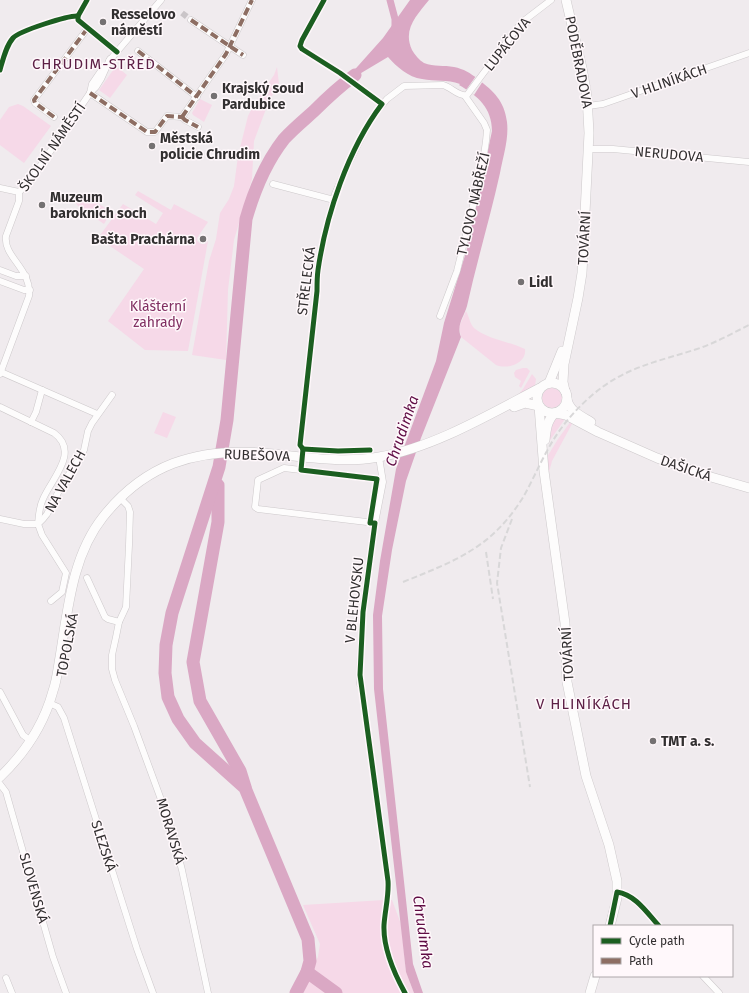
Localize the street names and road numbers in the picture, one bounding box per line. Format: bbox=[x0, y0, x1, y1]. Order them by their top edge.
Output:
street label: LUPÁČOVA bbox=[480, 14, 534, 74]
street label: PODĚBRADOVA bbox=[561, 14, 597, 110]
street label: V HLINÍKÁCH bbox=[629, 60, 709, 102]
street label: ŠKOLNÍ NÁMĚSTÍ bbox=[15, 99, 89, 195]
street label: NERUDOVA bbox=[634, 143, 704, 166]
street label: TYLOVO NÁBŘEŽÍ bbox=[452, 151, 494, 257]
street label: TOVÁRNÍ bbox=[574, 210, 594, 266]
street label: STŘELECKÁ bbox=[293, 246, 319, 316]
street label: RUBEŠOVA bbox=[224, 445, 290, 465]
street label: NA VALECH bbox=[41, 447, 89, 515]
street label: DAŠICKÁ bbox=[658, 451, 714, 485]
street label: V BLEHOVSKU bbox=[342, 556, 367, 644]
street label: TOPOLSKÁ bbox=[52, 611, 82, 679]
street label: TOVÁRNÍ bbox=[557, 626, 577, 682]
street label: MORAVSKÁ bbox=[152, 796, 190, 866]
street label: SLEZSKÁ bbox=[87, 818, 121, 874]
street label: SLOVENSKÁ bbox=[15, 851, 53, 925]

